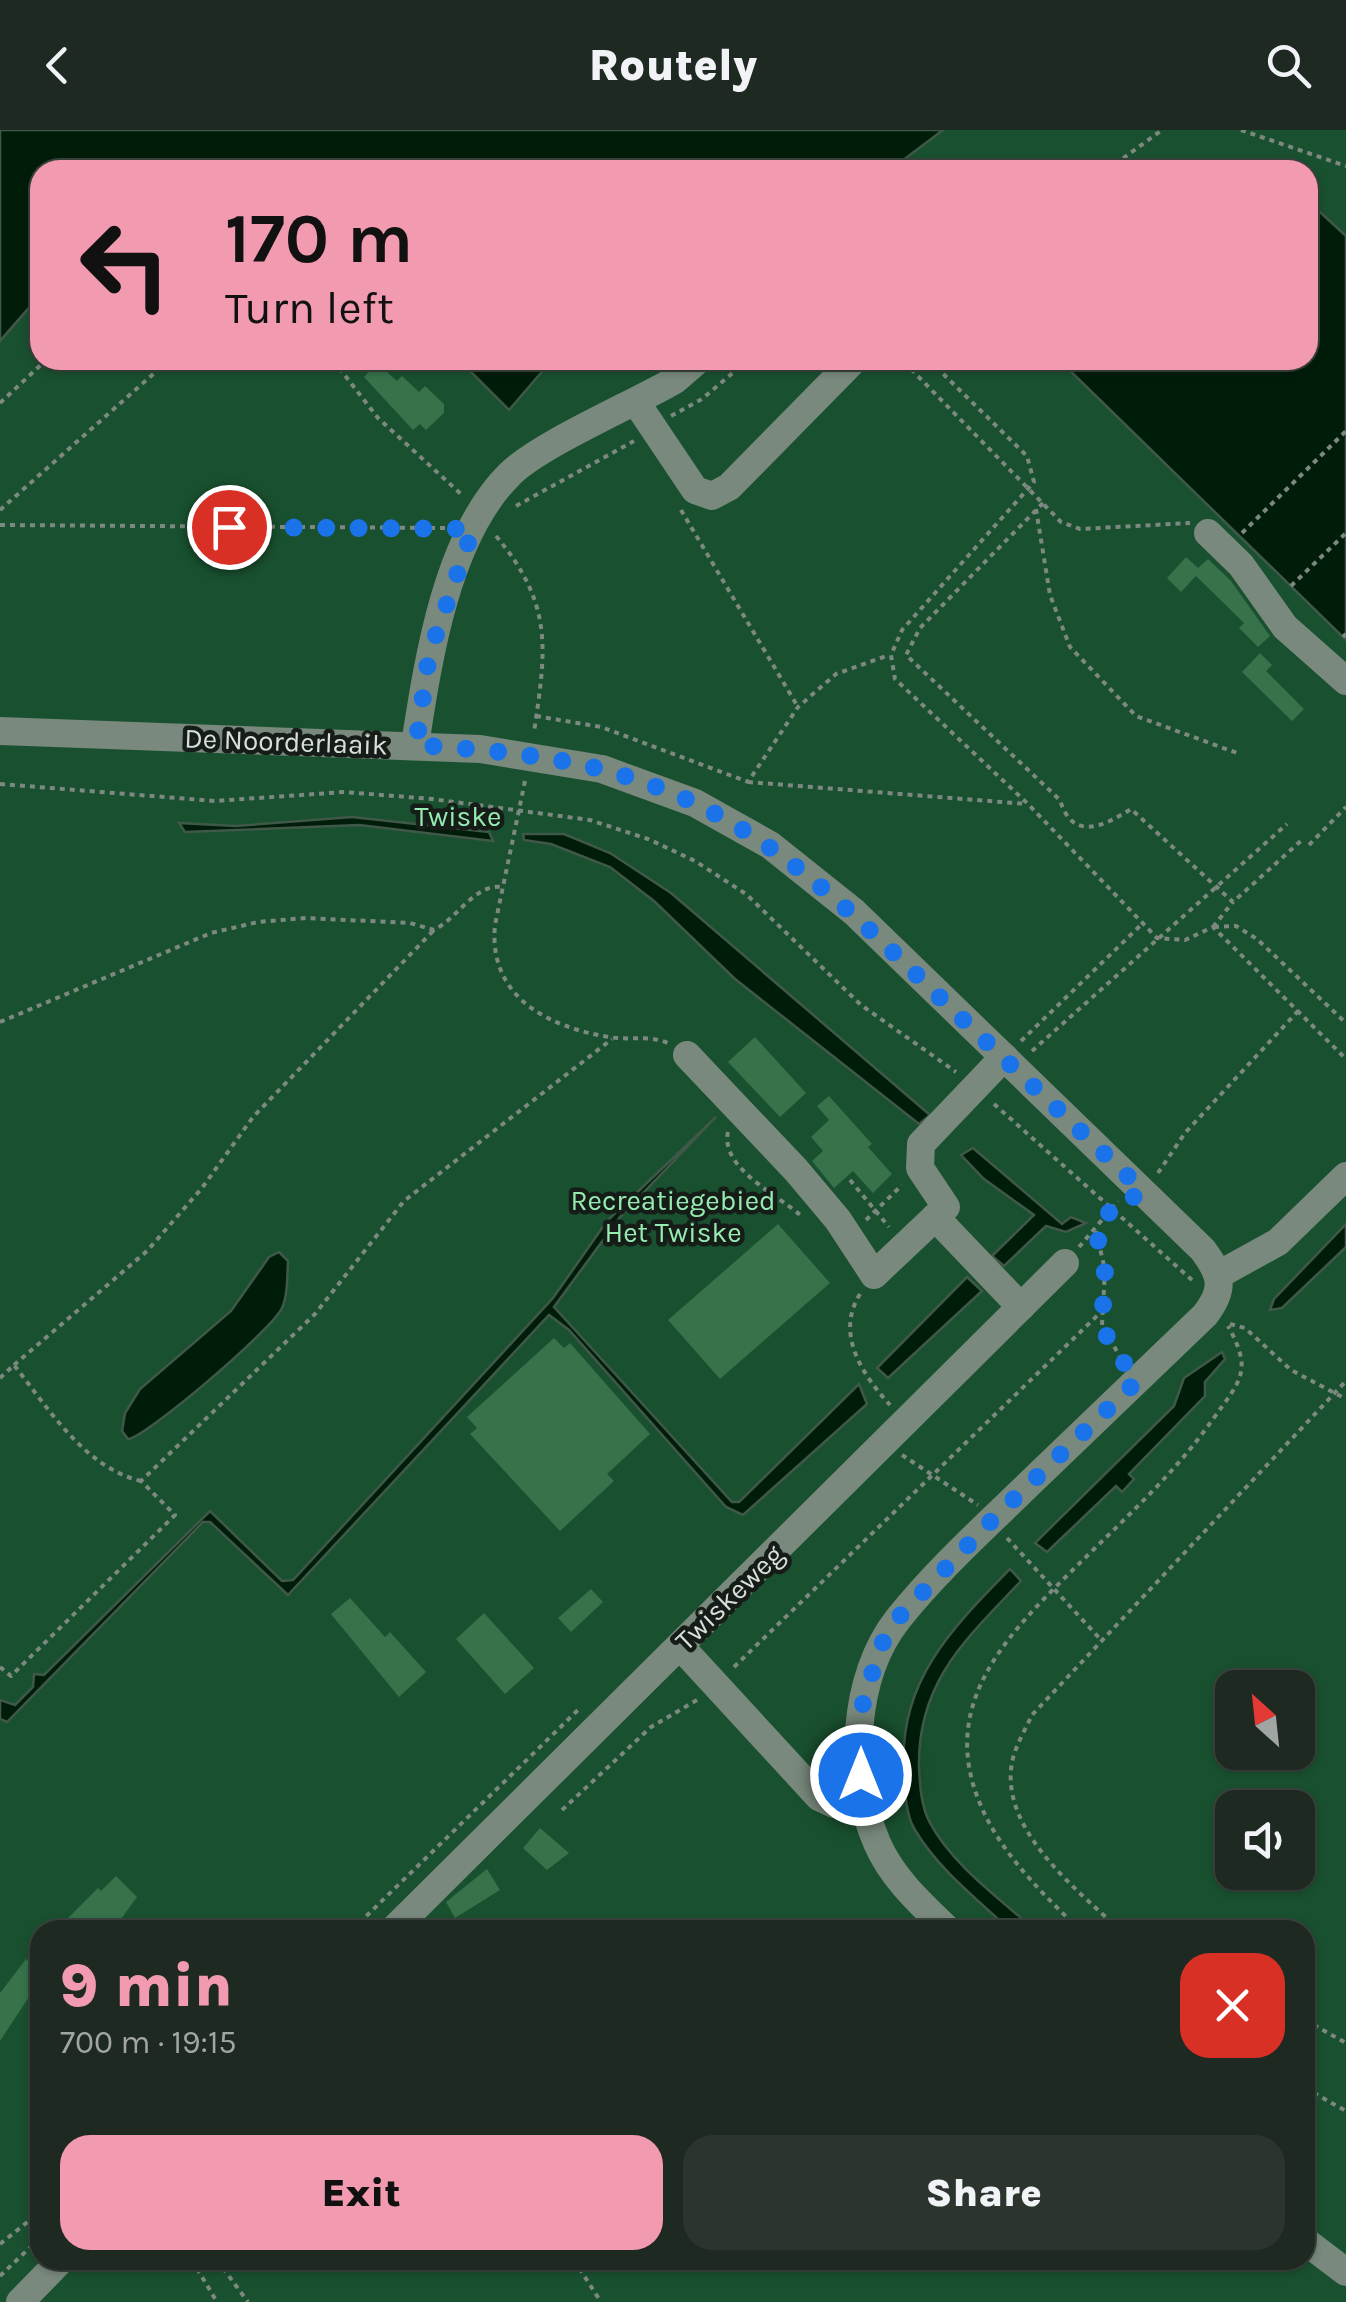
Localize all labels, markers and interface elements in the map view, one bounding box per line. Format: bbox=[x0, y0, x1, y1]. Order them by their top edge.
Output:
icon: back bbox=[30, 38, 85, 93]
icon: search bbox=[1261, 38, 1316, 93]
text: Routely bbox=[589, 39, 757, 91]
text: 170 m bbox=[225, 198, 413, 280]
icon: left bbox=[60, 200, 190, 330]
text: Turn left bbox=[225, 282, 394, 334]
pin bbox=[187, 485, 272, 570]
icon: arrive bbox=[202, 500, 257, 555]
street label: De Noorderlaaik bbox=[184, 721, 388, 762]
park label: Twiske bbox=[415, 800, 501, 833]
park label: Recreatiegebied Het Twiske bbox=[570, 1184, 776, 1249]
street label: Twiskeweg bbox=[669, 1538, 790, 1657]
north arrow bbox=[1215, 1670, 1315, 1770]
map controls bbox=[1215, 1670, 1315, 1890]
position arrow bbox=[809, 1723, 913, 1827]
button: sound bbox=[1215, 1790, 1315, 1890]
text: 9 min bbox=[60, 1951, 233, 2021]
button: close bbox=[1180, 1953, 1285, 2058]
text: 700 m · 19:15 bbox=[60, 2024, 237, 2061]
button: Exit bbox=[60, 2135, 663, 2250]
button: Share bbox=[683, 2135, 1285, 2250]

